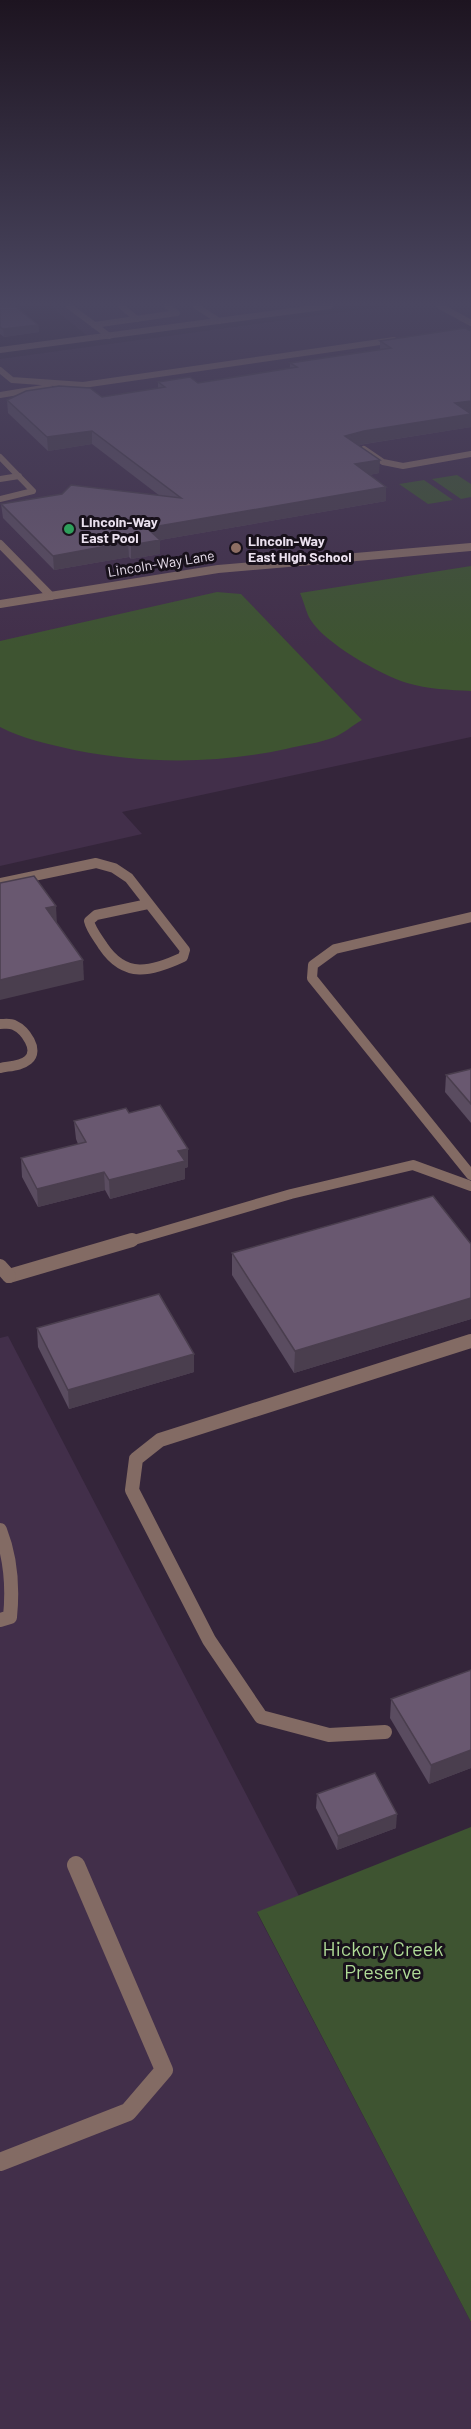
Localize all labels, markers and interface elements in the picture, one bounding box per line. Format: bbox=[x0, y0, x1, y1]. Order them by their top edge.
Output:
place label: Lincoln-Way East Pool bbox=[81, 513, 158, 546]
marker: Lincoln-Way East Pool bbox=[62, 522, 76, 536]
place label: Lincoln-Way East High School bbox=[248, 532, 352, 565]
marker: Lincoln-Way East High School bbox=[229, 541, 243, 555]
street label: Lincoln-Way Lane bbox=[106, 546, 216, 580]
park label: Hickory Creek Preserve bbox=[323, 1936, 443, 1983]

